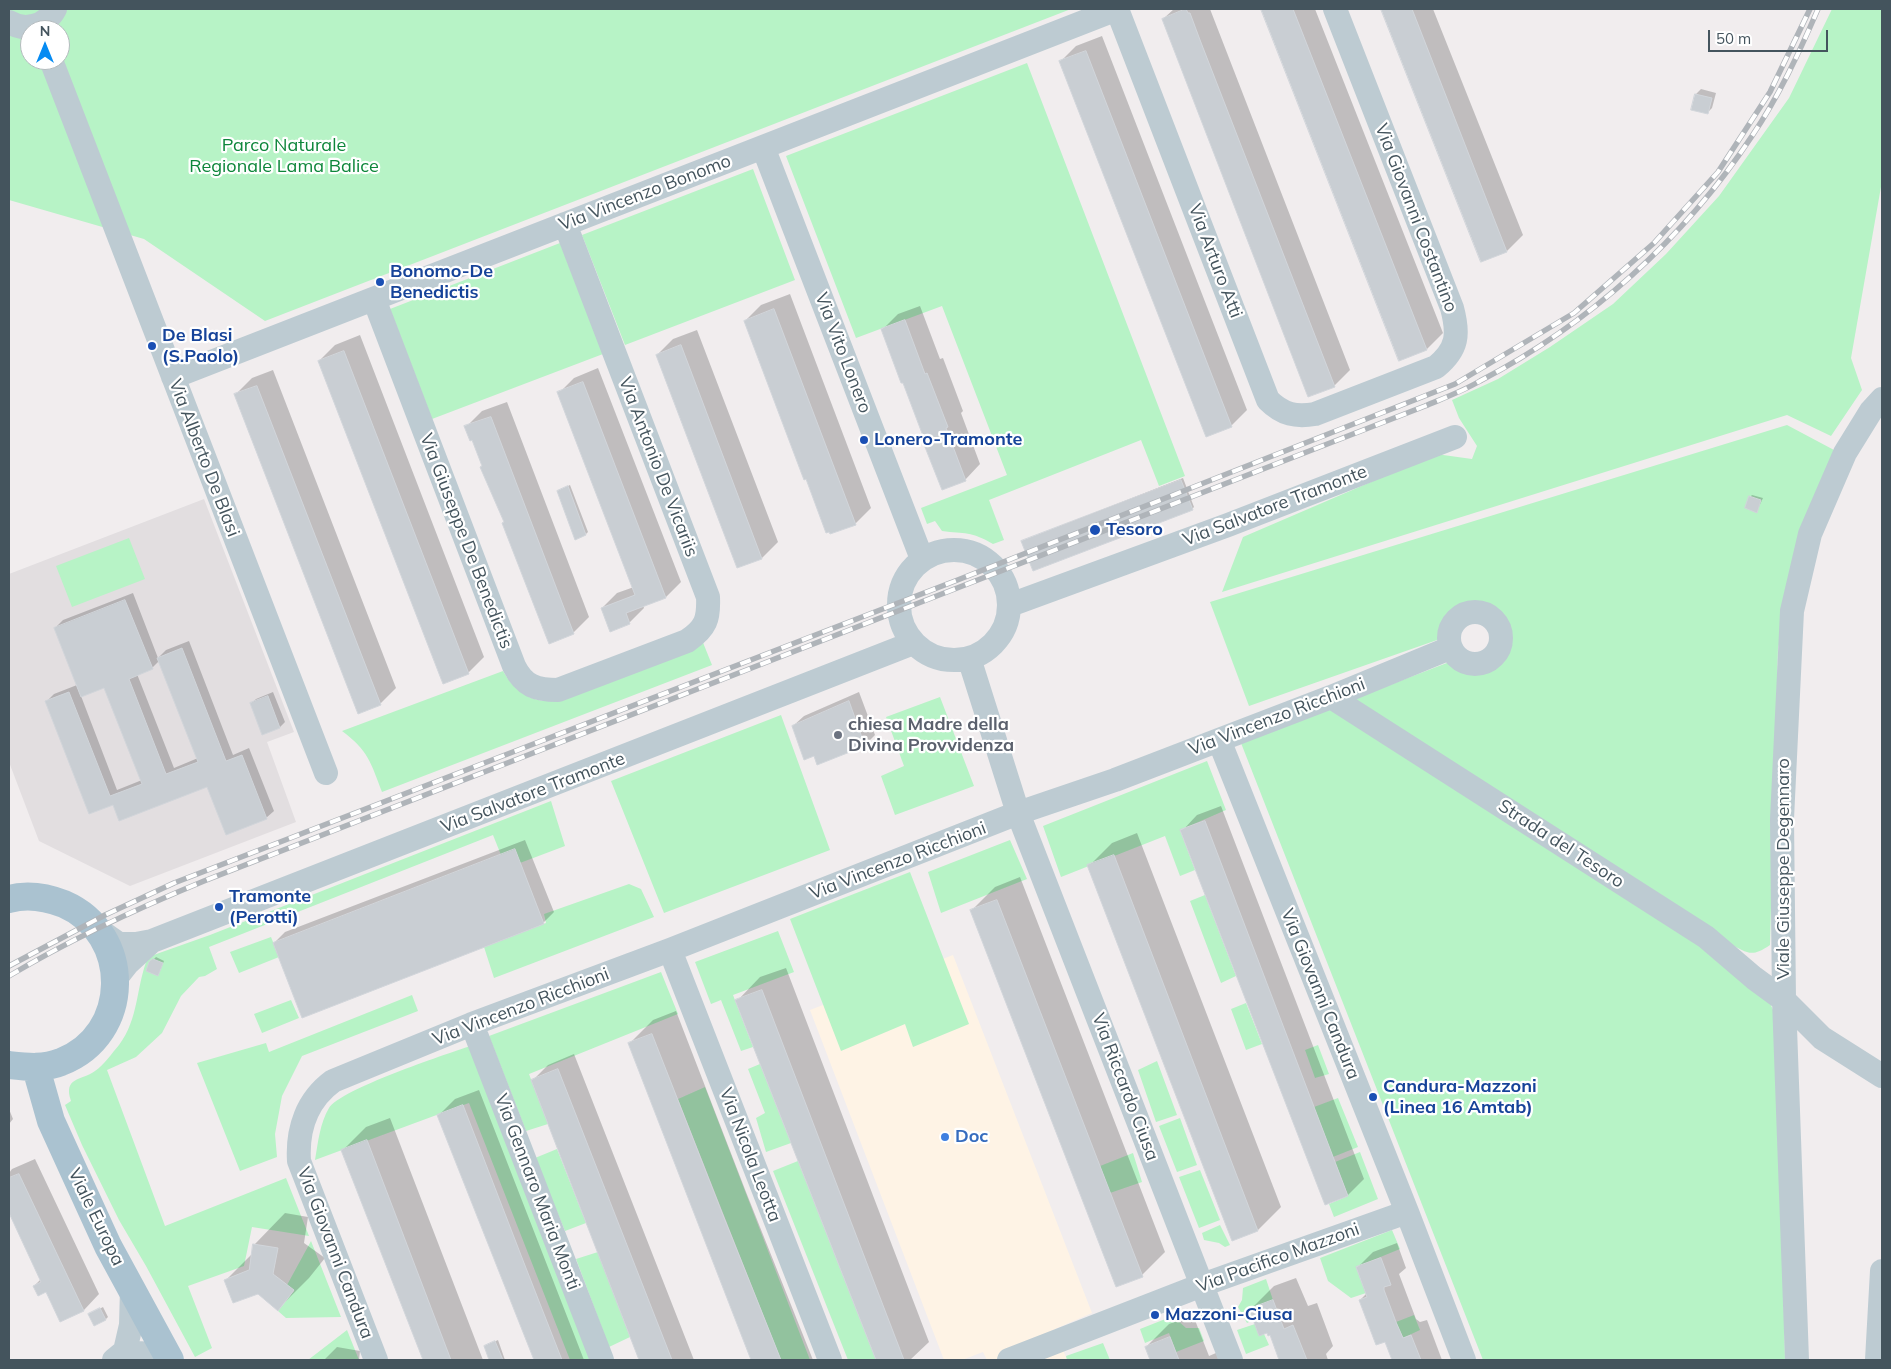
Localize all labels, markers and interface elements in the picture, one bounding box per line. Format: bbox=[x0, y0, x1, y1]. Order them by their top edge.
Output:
north arrow bbox=[20, 20, 70, 70]
scale bar bbox=[1711, 20, 1831, 52]
text: N bbox=[40, 22, 50, 40]
text: 50 m bbox=[1716, 29, 1751, 48]
street label: Via Giovanni Costantino bbox=[1370, 121, 1462, 315]
park label: Parco Naturale Regionale Lama Balice bbox=[189, 135, 379, 178]
street label: Via Vincenzo Bonomo bbox=[556, 150, 734, 236]
street label: Via Arturo Atti bbox=[1183, 201, 1247, 321]
place label: Bonomo-De Benedictis bbox=[390, 261, 493, 304]
marker: Bonomo-De Benedictis bbox=[374, 276, 386, 288]
street label: Via Vito Lonero bbox=[810, 290, 876, 416]
place label: De Blasi (S.Paolo) bbox=[162, 325, 239, 368]
marker: De Blasi (S.Paolo) bbox=[146, 340, 158, 352]
street label: Via Antonio De Vicariis bbox=[614, 374, 702, 560]
street label: Via Alberto De Blasi bbox=[164, 376, 244, 540]
place label: Lonero-Tramonte bbox=[874, 429, 1022, 451]
street label: Via Giuseppe De Benedictis bbox=[415, 430, 517, 652]
marker: Lonero-Tramonte bbox=[858, 434, 870, 446]
street label: Via Salvatore Tramonte bbox=[1180, 461, 1370, 551]
place label: Tesoro bbox=[1106, 519, 1163, 541]
marker: Tesoro bbox=[1088, 523, 1102, 537]
street label: Via Vincenzo Ricchioni bbox=[1186, 673, 1368, 761]
place label: chiesa Madre della Divina Provvidenza bbox=[848, 714, 1014, 756]
marker: chiesa Madre della Divina Provvidenza bbox=[832, 729, 844, 741]
street label: Via Salvatore Tramonte bbox=[438, 748, 628, 838]
street label: Viale Giuseppe Degennaro bbox=[1773, 758, 1795, 980]
street label: Strada del Tesoro bbox=[1494, 795, 1628, 893]
street label: Via Vincenzo Ricchioni bbox=[807, 817, 989, 905]
place label: Tramonte (Perotti) bbox=[229, 886, 311, 929]
marker: Tramonte (Perotti) bbox=[213, 901, 225, 913]
street label: Via Giovanni Candura bbox=[1276, 906, 1364, 1082]
street label: Via Vincenzo Ricchioni bbox=[430, 963, 612, 1051]
street label: Via Riccardo Ciusa bbox=[1087, 1010, 1163, 1164]
place label: Candura-Mazzoni (Linea 16 Amtab) bbox=[1383, 1076, 1537, 1118]
street label: Via Nicola Leotta bbox=[715, 1085, 785, 1225]
street label: Via Gennaro Maria Monti bbox=[490, 1091, 584, 1293]
marker: Candura-Mazzoni (Linea 16 Amtab) bbox=[1367, 1091, 1379, 1103]
place label: Doc bbox=[955, 1126, 988, 1148]
marker: Doc bbox=[939, 1131, 951, 1143]
street label: Via Giovanni Candura bbox=[292, 1164, 378, 1342]
street label: Viale Europa bbox=[63, 1165, 129, 1269]
street label: Via Pacifico Mazzoni bbox=[1194, 1219, 1362, 1297]
place label: Mazzoni-Ciusa bbox=[1165, 1304, 1293, 1326]
marker: Mazzoni-Ciusa bbox=[1149, 1309, 1161, 1321]

